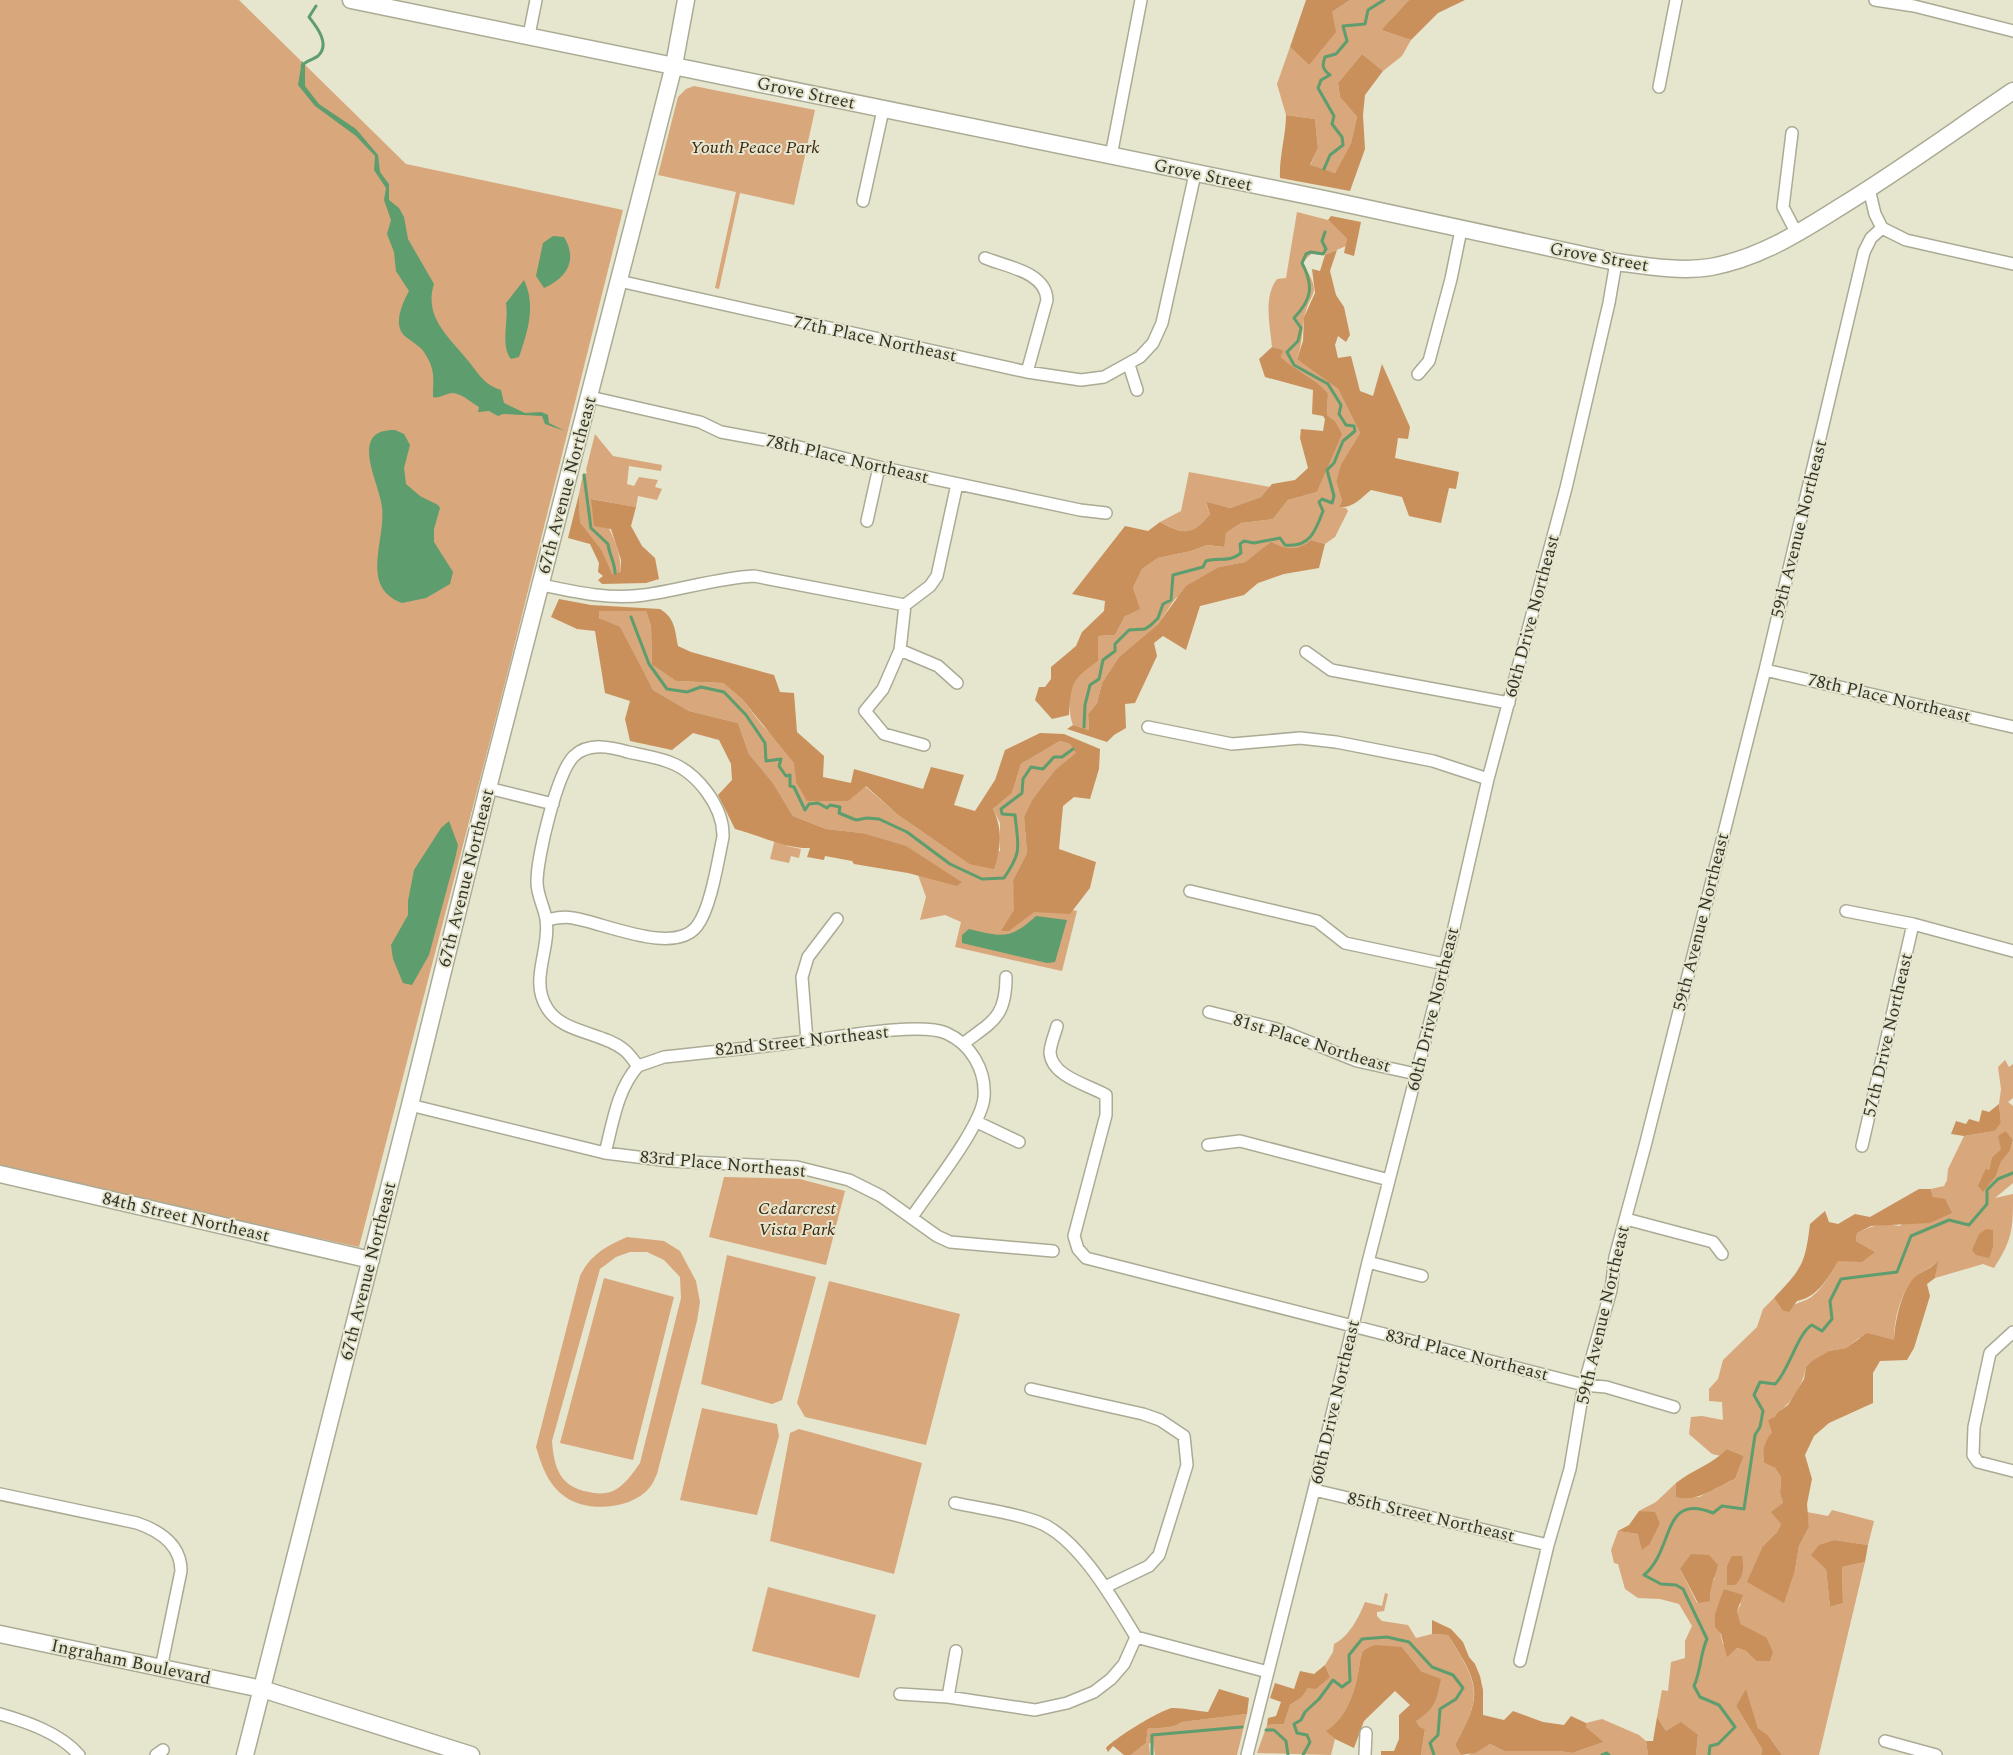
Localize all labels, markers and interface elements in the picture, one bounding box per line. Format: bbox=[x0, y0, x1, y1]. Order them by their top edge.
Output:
street label: Grove Street bbox=[754, 69, 858, 117]
park label: Youth Peace Park bbox=[690, 134, 820, 161]
street label: Grove Street bbox=[1151, 151, 1255, 199]
street label: Grove Street bbox=[1548, 235, 1650, 279]
street label: 77th Place Northeast bbox=[791, 308, 959, 370]
street label: 67th Avenue Northeast bbox=[530, 393, 604, 577]
street label: 78th Place Northeast bbox=[763, 427, 931, 491]
street label: 59th Avenue Northeast bbox=[1764, 437, 1834, 621]
street label: 60th Drive Northeast bbox=[1497, 532, 1567, 700]
street label: 78th Place Northeast bbox=[1805, 666, 1973, 730]
street label: 67th Avenue Northeast bbox=[431, 786, 501, 970]
street label: 59th Avenue Northeast bbox=[1666, 830, 1736, 1014]
street label: 60th Drive Northeast bbox=[1400, 924, 1466, 1094]
street label: 57th Drive Northeast bbox=[1856, 950, 1920, 1120]
street label: 81st Place Northeast bbox=[1230, 1006, 1394, 1080]
street label: 82nd Street Northeast bbox=[714, 1018, 890, 1064]
street label: 83rd Place Northeast bbox=[639, 1143, 807, 1185]
street label: 67th Avenue Northeast bbox=[333, 1179, 403, 1363]
street label: 84th Street Northeast bbox=[100, 1185, 272, 1249]
park label: Cedarcrest Vista Park bbox=[758, 1195, 836, 1243]
street label: 59th Avenue Northeast bbox=[1569, 1223, 1637, 1407]
street label: 60th Drive Northeast bbox=[1303, 1317, 1367, 1487]
street label: 83rd Place Northeast bbox=[1383, 1322, 1551, 1388]
street label: 85th Street Northeast bbox=[1345, 1485, 1517, 1549]
street label: Ingraham Boulevard bbox=[49, 1632, 213, 1692]

